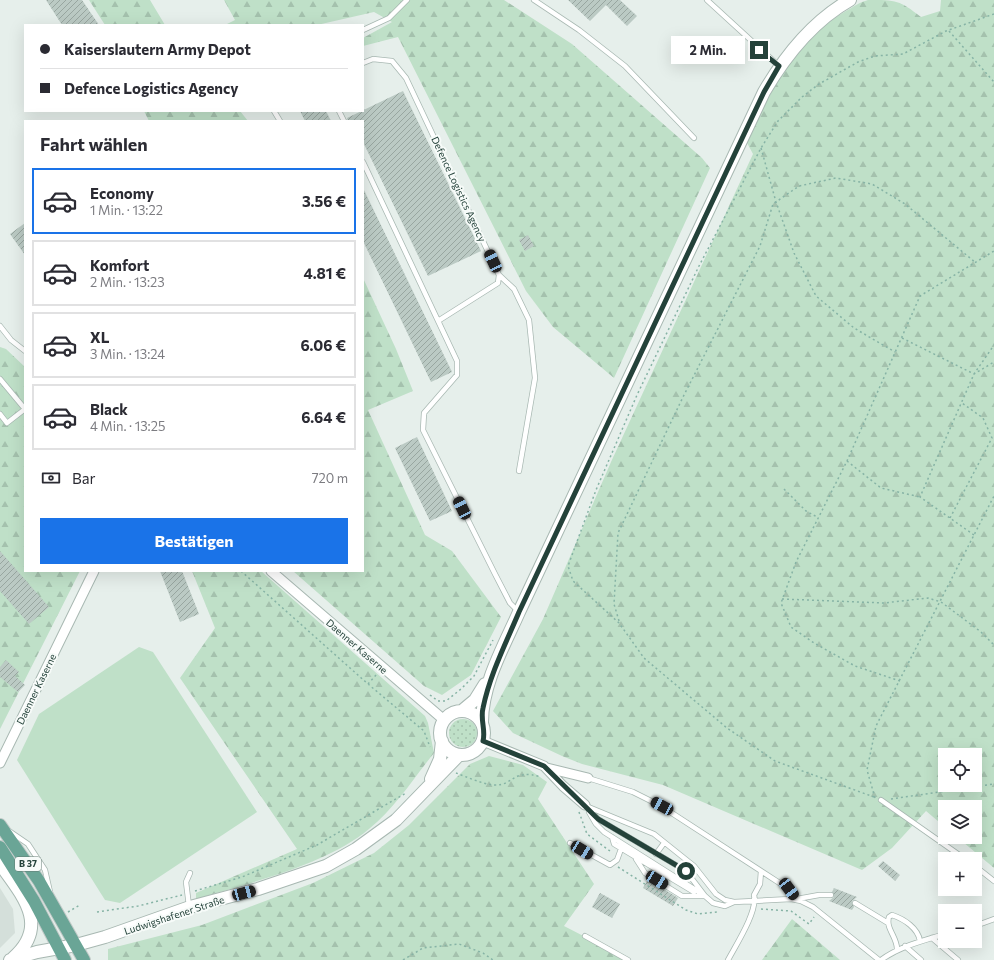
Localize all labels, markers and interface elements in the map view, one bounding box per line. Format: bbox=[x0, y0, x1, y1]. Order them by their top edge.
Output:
callout: 2 Min. bbox=[671, 36, 745, 64]
text: Kaiserslautern Army Depot bbox=[64, 40, 251, 58]
route end bbox=[750, 41, 768, 59]
text: 2 Min. bbox=[690, 42, 727, 58]
text: Defence Logistics Agency bbox=[64, 79, 239, 97]
text: Fahrt wählen bbox=[40, 133, 148, 155]
street label: Defence Logistics Agency bbox=[429, 134, 489, 244]
icon: car bbox=[42, 183, 78, 219]
text: Economy bbox=[90, 184, 154, 202]
text: 3.56 € bbox=[302, 192, 346, 210]
text: 1 Min. · 13:22 bbox=[90, 202, 163, 218]
car bbox=[482, 248, 504, 274]
icon: car bbox=[42, 255, 78, 291]
text: Komfort bbox=[90, 256, 149, 274]
text: 4.81 € bbox=[304, 264, 346, 282]
text: 2 Min. · 13:23 bbox=[90, 274, 165, 290]
icon: car bbox=[42, 327, 78, 363]
text: XL bbox=[90, 328, 109, 346]
text: 6.06 € bbox=[301, 336, 346, 354]
text: 3 Min. · 13:24 bbox=[90, 346, 165, 362]
icon: car bbox=[42, 399, 78, 435]
text: Black bbox=[90, 400, 128, 418]
text: 6.64 € bbox=[301, 408, 346, 426]
text: 4 Min. · 13:25 bbox=[90, 418, 165, 434]
icon: cash bbox=[40, 467, 62, 489]
text: Bar bbox=[72, 469, 96, 487]
text: 720 m bbox=[312, 470, 348, 486]
car bbox=[451, 495, 473, 521]
button: Bestätigen bbox=[40, 518, 348, 564]
street label: Daenner Kaserne bbox=[324, 616, 390, 676]
street label: Daenner Kaserne bbox=[14, 652, 58, 726]
map controls bbox=[938, 748, 982, 948]
button: locate bbox=[938, 748, 982, 792]
car bbox=[649, 795, 675, 817]
button: layers bbox=[938, 800, 982, 844]
car bbox=[569, 839, 595, 861]
button: + bbox=[938, 852, 982, 896]
road number: B 37 bbox=[15, 857, 41, 871]
route start bbox=[677, 862, 695, 880]
car bbox=[644, 869, 670, 891]
car bbox=[777, 876, 801, 902]
car bbox=[231, 884, 257, 902]
street label: Ludwigshafener Straße bbox=[122, 893, 226, 937]
button: − bbox=[938, 904, 982, 948]

